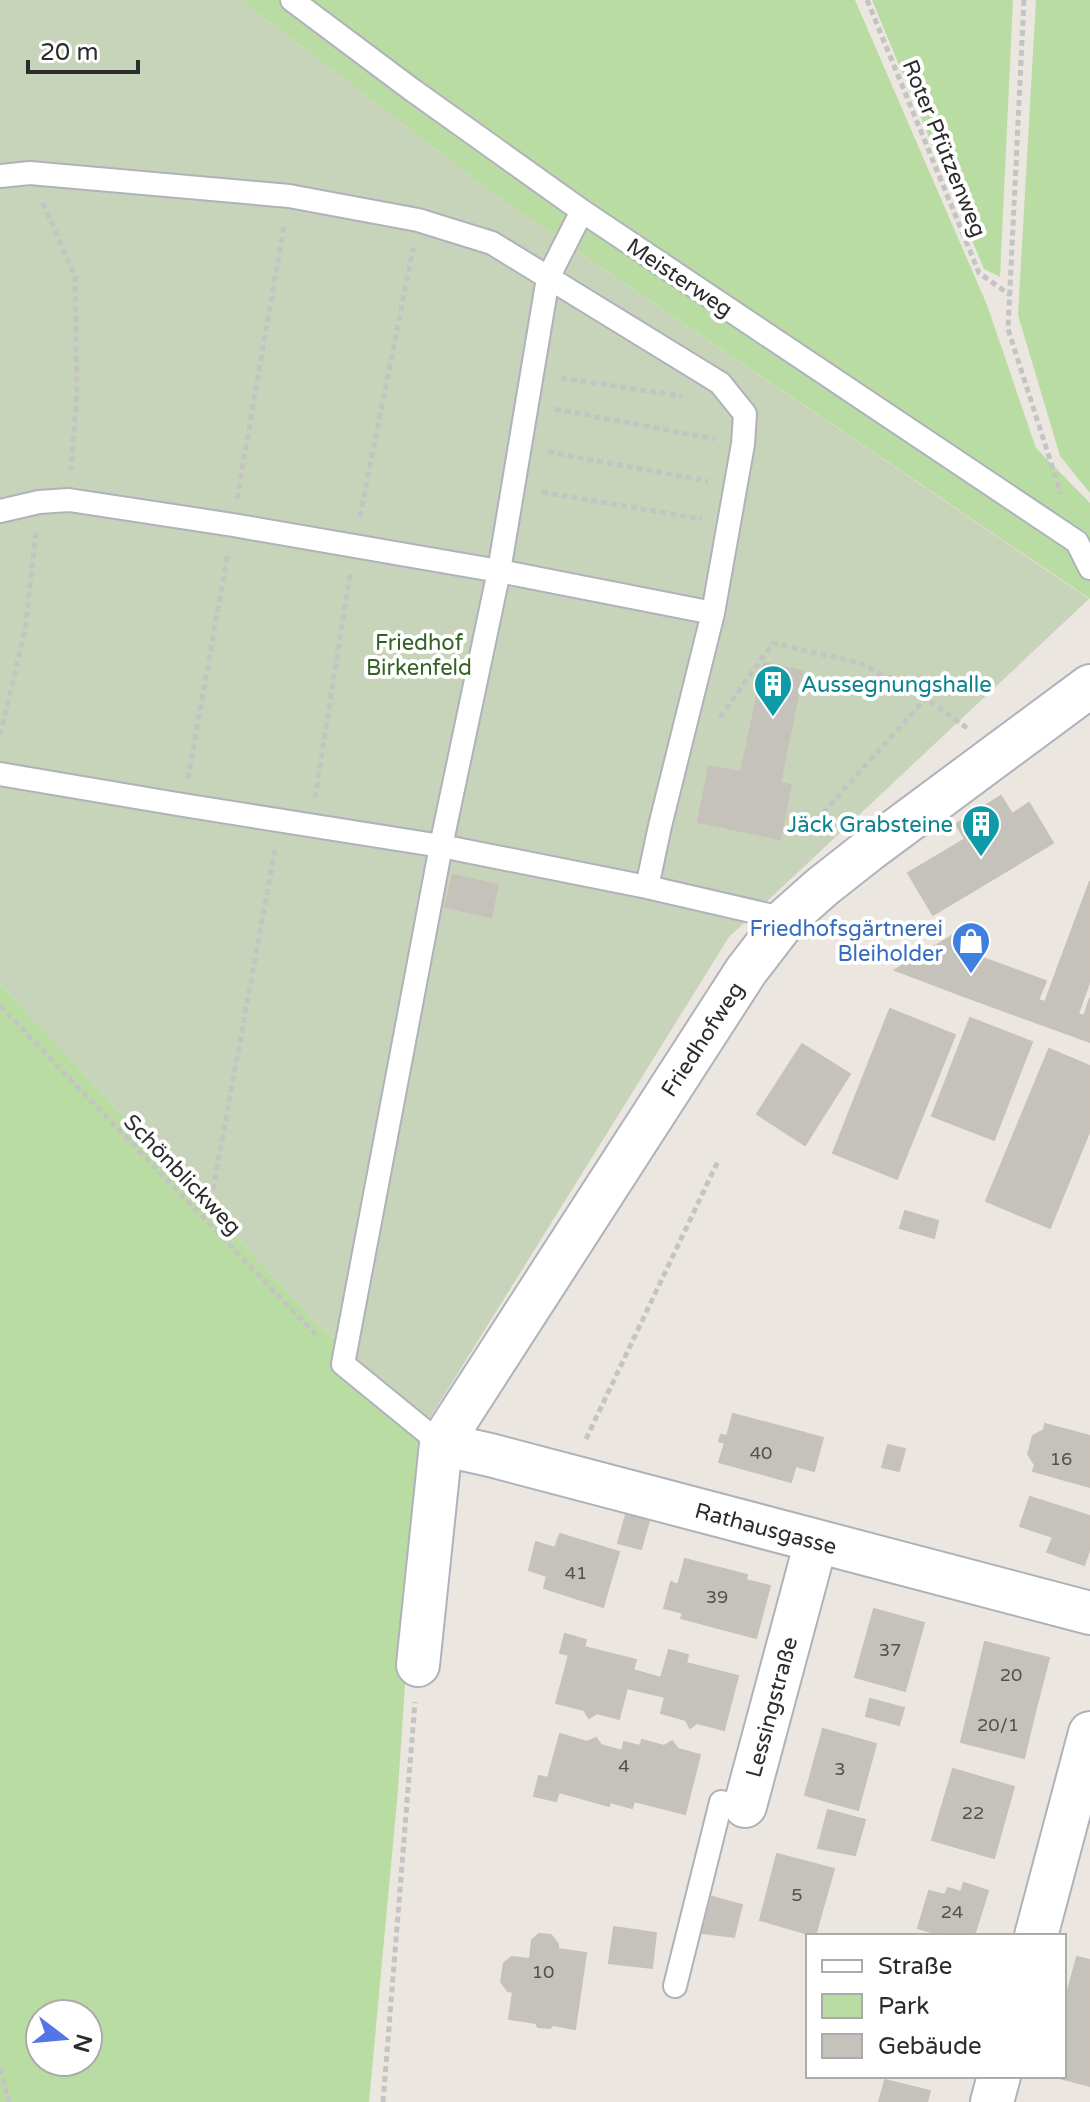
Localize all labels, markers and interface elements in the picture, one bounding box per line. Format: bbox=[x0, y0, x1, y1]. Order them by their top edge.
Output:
scale bar bbox=[28, 24, 138, 74]
text: 20 m bbox=[40, 38, 98, 67]
street label: Roter Pfützenweg bbox=[897, 56, 992, 241]
street label: Meisterweg bbox=[622, 233, 737, 323]
park label: Friedhof Birkenfeld bbox=[366, 630, 472, 681]
building icon: Aussegnungshalle bbox=[752, 663, 794, 718]
place label: Aussegnungshalle bbox=[801, 672, 992, 698]
building icon: Jäck Grabsteine bbox=[960, 803, 1002, 858]
place label: Jäck Grabsteine bbox=[787, 812, 953, 838]
place label: Friedhofsgärtnerei Bleiholder bbox=[749, 916, 944, 967]
shop icon: Friedhofsgärtnerei Bleiholder bbox=[950, 920, 992, 975]
street label: Friedhofweg bbox=[656, 977, 750, 1102]
street label: Schönblickweg bbox=[118, 1109, 246, 1240]
house number: 40 bbox=[750, 1442, 772, 1464]
house number: 16 bbox=[1050, 1448, 1072, 1470]
street label: Rathausgasse bbox=[692, 1498, 839, 1560]
house number: 41 bbox=[565, 1562, 587, 1584]
house number: 39 bbox=[706, 1586, 728, 1608]
street label: Lessingstraße bbox=[741, 1634, 803, 1780]
house number: 37 bbox=[879, 1639, 901, 1661]
house number: 20 bbox=[1000, 1664, 1022, 1686]
house number: 20/1 bbox=[977, 1714, 1019, 1736]
house number: 4 bbox=[618, 1755, 630, 1777]
house number: 3 bbox=[834, 1758, 846, 1780]
house number: 22 bbox=[962, 1802, 984, 1824]
house number: 5 bbox=[791, 1884, 803, 1906]
house number: 24 bbox=[941, 1901, 963, 1923]
legend bbox=[806, 1934, 1066, 2078]
text: Straße bbox=[878, 1952, 952, 1981]
house number: 10 bbox=[532, 1961, 554, 1983]
text: Park bbox=[878, 1992, 929, 2021]
north arrow bbox=[24, 1998, 104, 2078]
text: N bbox=[67, 2031, 97, 2055]
text: Gebäude bbox=[878, 2032, 982, 2061]

